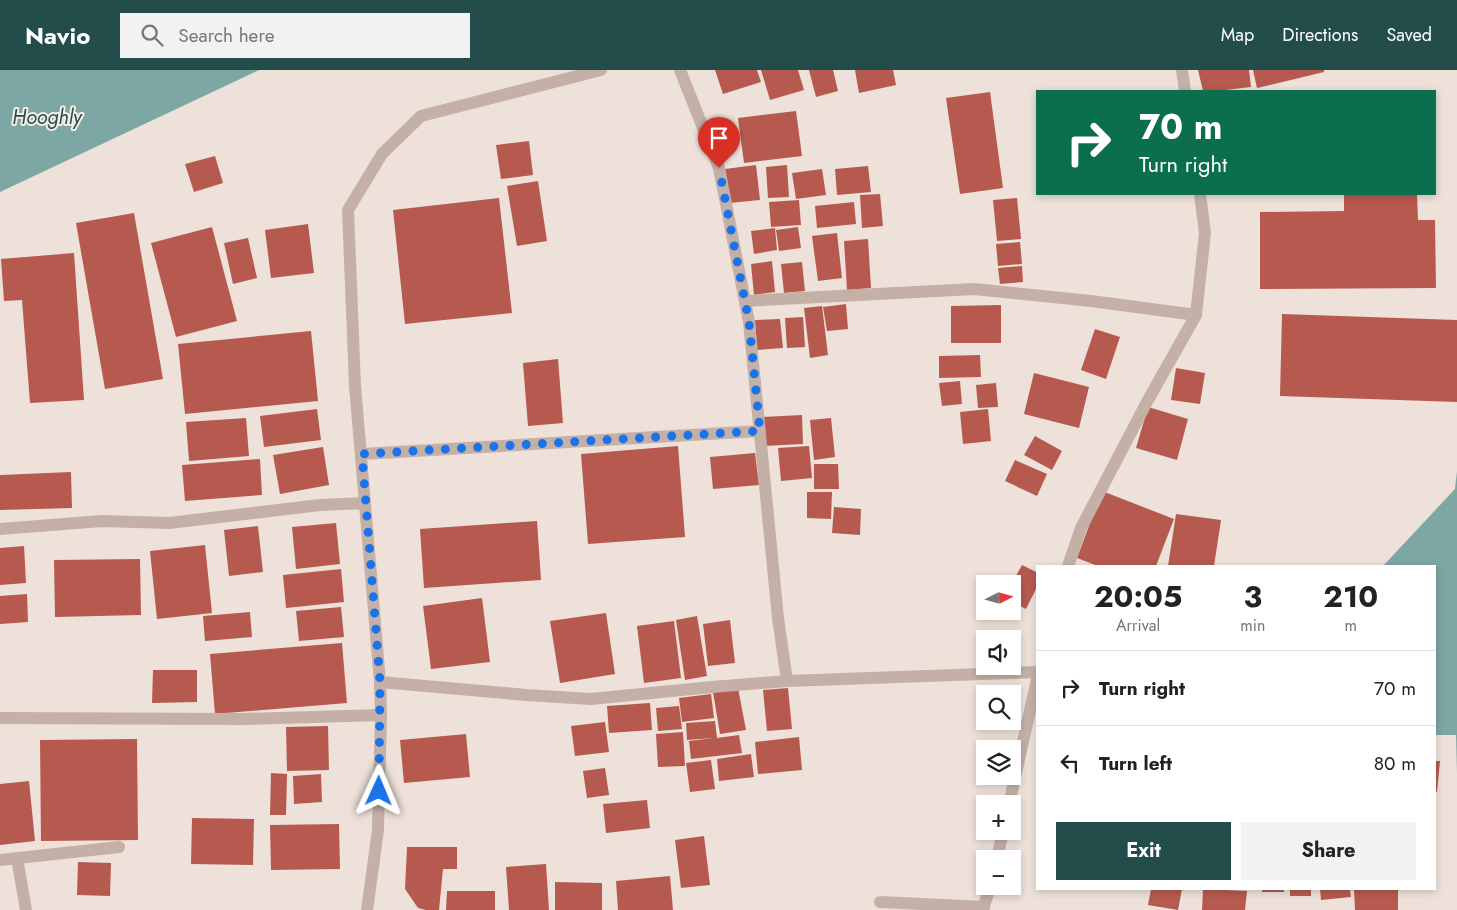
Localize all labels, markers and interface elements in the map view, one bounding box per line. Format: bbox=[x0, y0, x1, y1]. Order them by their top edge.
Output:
search box bbox=[120, 13, 470, 58]
text: Navio bbox=[25, 18, 90, 53]
icon: search bbox=[138, 21, 166, 49]
text: Search here bbox=[178, 22, 274, 49]
text: Map bbox=[1221, 22, 1254, 48]
text: Directions bbox=[1282, 22, 1358, 48]
text: Saved bbox=[1386, 22, 1432, 48]
text: 70 m bbox=[1139, 102, 1222, 152]
water label: Hooghly bbox=[12, 103, 83, 132]
icon: right bbox=[1056, 110, 1121, 175]
pin bbox=[698, 117, 740, 168]
icon: arrive bbox=[705, 124, 733, 152]
text: Turn right bbox=[1139, 148, 1227, 180]
north arrow bbox=[976, 575, 1021, 620]
map controls bbox=[976, 575, 1021, 895]
text: 20:05 bbox=[1094, 575, 1182, 618]
text: 3 bbox=[1243, 575, 1262, 618]
text: 210 bbox=[1323, 575, 1378, 618]
text: Arrival bbox=[1116, 614, 1160, 637]
text: min bbox=[1240, 614, 1265, 637]
text: m bbox=[1344, 614, 1357, 637]
button: sound bbox=[976, 630, 1021, 675]
icon: right bbox=[1056, 674, 1084, 702]
text: Turn right bbox=[1099, 675, 1185, 702]
text: 70 m bbox=[1374, 675, 1416, 702]
button: search bbox=[976, 685, 1021, 730]
button: layers bbox=[976, 740, 1021, 785]
icon: left bbox=[1056, 749, 1084, 777]
text: Turn left bbox=[1099, 750, 1172, 777]
text: 80 m bbox=[1374, 750, 1416, 777]
position arrow bbox=[352, 764, 404, 816]
button: + bbox=[976, 795, 1021, 840]
button: Exit bbox=[1056, 822, 1231, 880]
button: Share bbox=[1241, 822, 1416, 880]
button: − bbox=[976, 850, 1021, 895]

